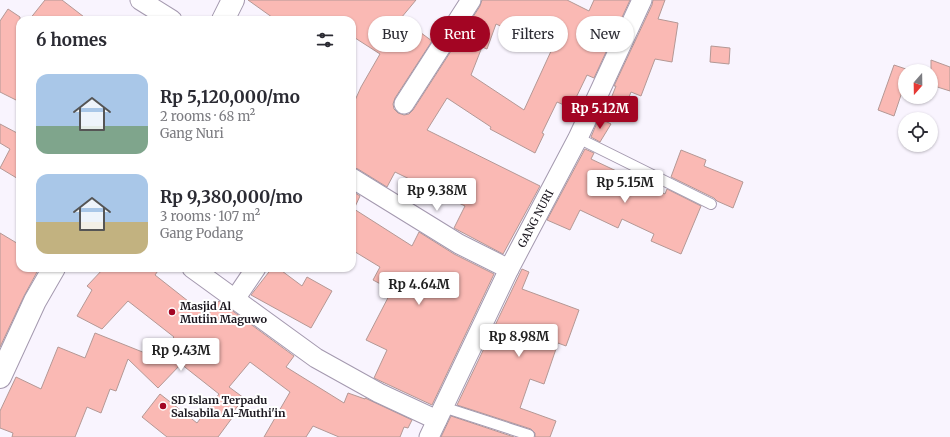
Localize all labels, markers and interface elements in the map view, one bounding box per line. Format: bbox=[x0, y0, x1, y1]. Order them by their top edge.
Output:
chip: Buy bbox=[368, 16, 422, 52]
chip: Rent bbox=[430, 16, 490, 52]
chip: Filters bbox=[498, 16, 568, 52]
chip: New bbox=[576, 16, 634, 52]
text: 6 homes bbox=[36, 29, 107, 51]
icon: filters bbox=[314, 29, 336, 51]
north arrow bbox=[898, 64, 938, 104]
map controls bbox=[898, 64, 938, 152]
text: Rp 5,120,000/mo bbox=[160, 86, 300, 108]
icon: home bbox=[68, 90, 116, 138]
pin: Rp 5.12M bbox=[559, 96, 641, 130]
text: Rp 5.12M bbox=[571, 100, 629, 117]
text: 2 rooms · 68 m² bbox=[160, 108, 255, 125]
button: locate bbox=[898, 112, 938, 152]
text: Gang Nuri bbox=[160, 125, 224, 142]
pin: Rp 5.15M bbox=[584, 170, 666, 204]
text: Rp 5.15M bbox=[596, 174, 654, 191]
pin: Rp 9.38M bbox=[396, 178, 478, 212]
text: Rp 9.38M bbox=[407, 182, 467, 199]
text: Rp 9,380,000/mo bbox=[160, 186, 303, 208]
street label: GANG NURI bbox=[515, 187, 556, 250]
icon: home bbox=[68, 190, 116, 238]
text: 3 rooms · 107 m² bbox=[160, 208, 260, 225]
text: Gang Podang bbox=[160, 225, 243, 242]
pin: Rp 4.64M bbox=[378, 272, 460, 306]
text: Rp 4.64M bbox=[388, 276, 450, 293]
place label: Masjid Al Mutiin Maguwo bbox=[180, 299, 267, 326]
marker: Masjid Al Mutiin Maguwo bbox=[167, 307, 177, 317]
pin: Rp 8.98M bbox=[478, 324, 560, 358]
text: Rp 8.98M bbox=[489, 328, 549, 345]
pin: Rp 9.43M bbox=[140, 338, 222, 372]
text: Rp 9.43M bbox=[151, 342, 211, 359]
place label: SD Islam Terpadu Salsabila Al-Muthi'in bbox=[171, 393, 286, 420]
marker: SD Islam Terpadu Salsabila Al-Muthi'in bbox=[158, 401, 168, 411]

